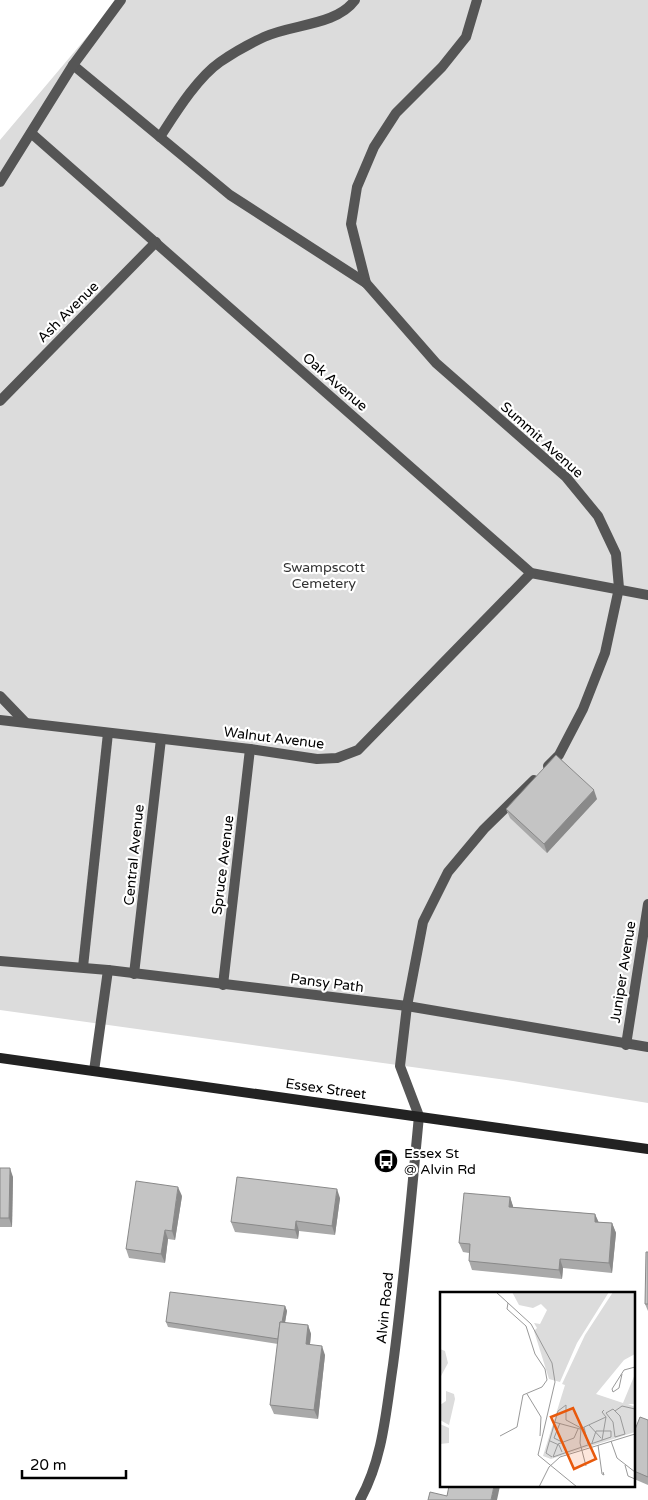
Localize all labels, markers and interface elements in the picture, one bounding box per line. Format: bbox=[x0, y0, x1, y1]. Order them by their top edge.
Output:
street label: Ash Avenue bbox=[34, 278, 102, 346]
street label: Oak Avenue bbox=[299, 349, 371, 415]
street label: Summit Avenue bbox=[497, 398, 587, 482]
park label: Swampscott Cemetery bbox=[283, 559, 366, 592]
street label: Walnut Avenue bbox=[223, 723, 325, 753]
street label: Central Avenue bbox=[120, 804, 148, 906]
street label: Spruce Avenue bbox=[208, 814, 238, 916]
street label: Juniper Avenue bbox=[607, 920, 639, 1024]
street label: Pansy Path bbox=[289, 970, 365, 996]
street label: Essex Street bbox=[285, 1075, 368, 1103]
place label: Essex St @ Alvin Rd bbox=[404, 1145, 476, 1178]
bus stop icon: Essex St @ Alvin Rd bbox=[373, 1148, 399, 1174]
street label: Alvin Road bbox=[373, 1271, 397, 1345]
inset map bbox=[440, 1292, 636, 1488]
scale bar bbox=[22, 1448, 126, 1480]
text: 20 m bbox=[30, 1456, 67, 1474]

